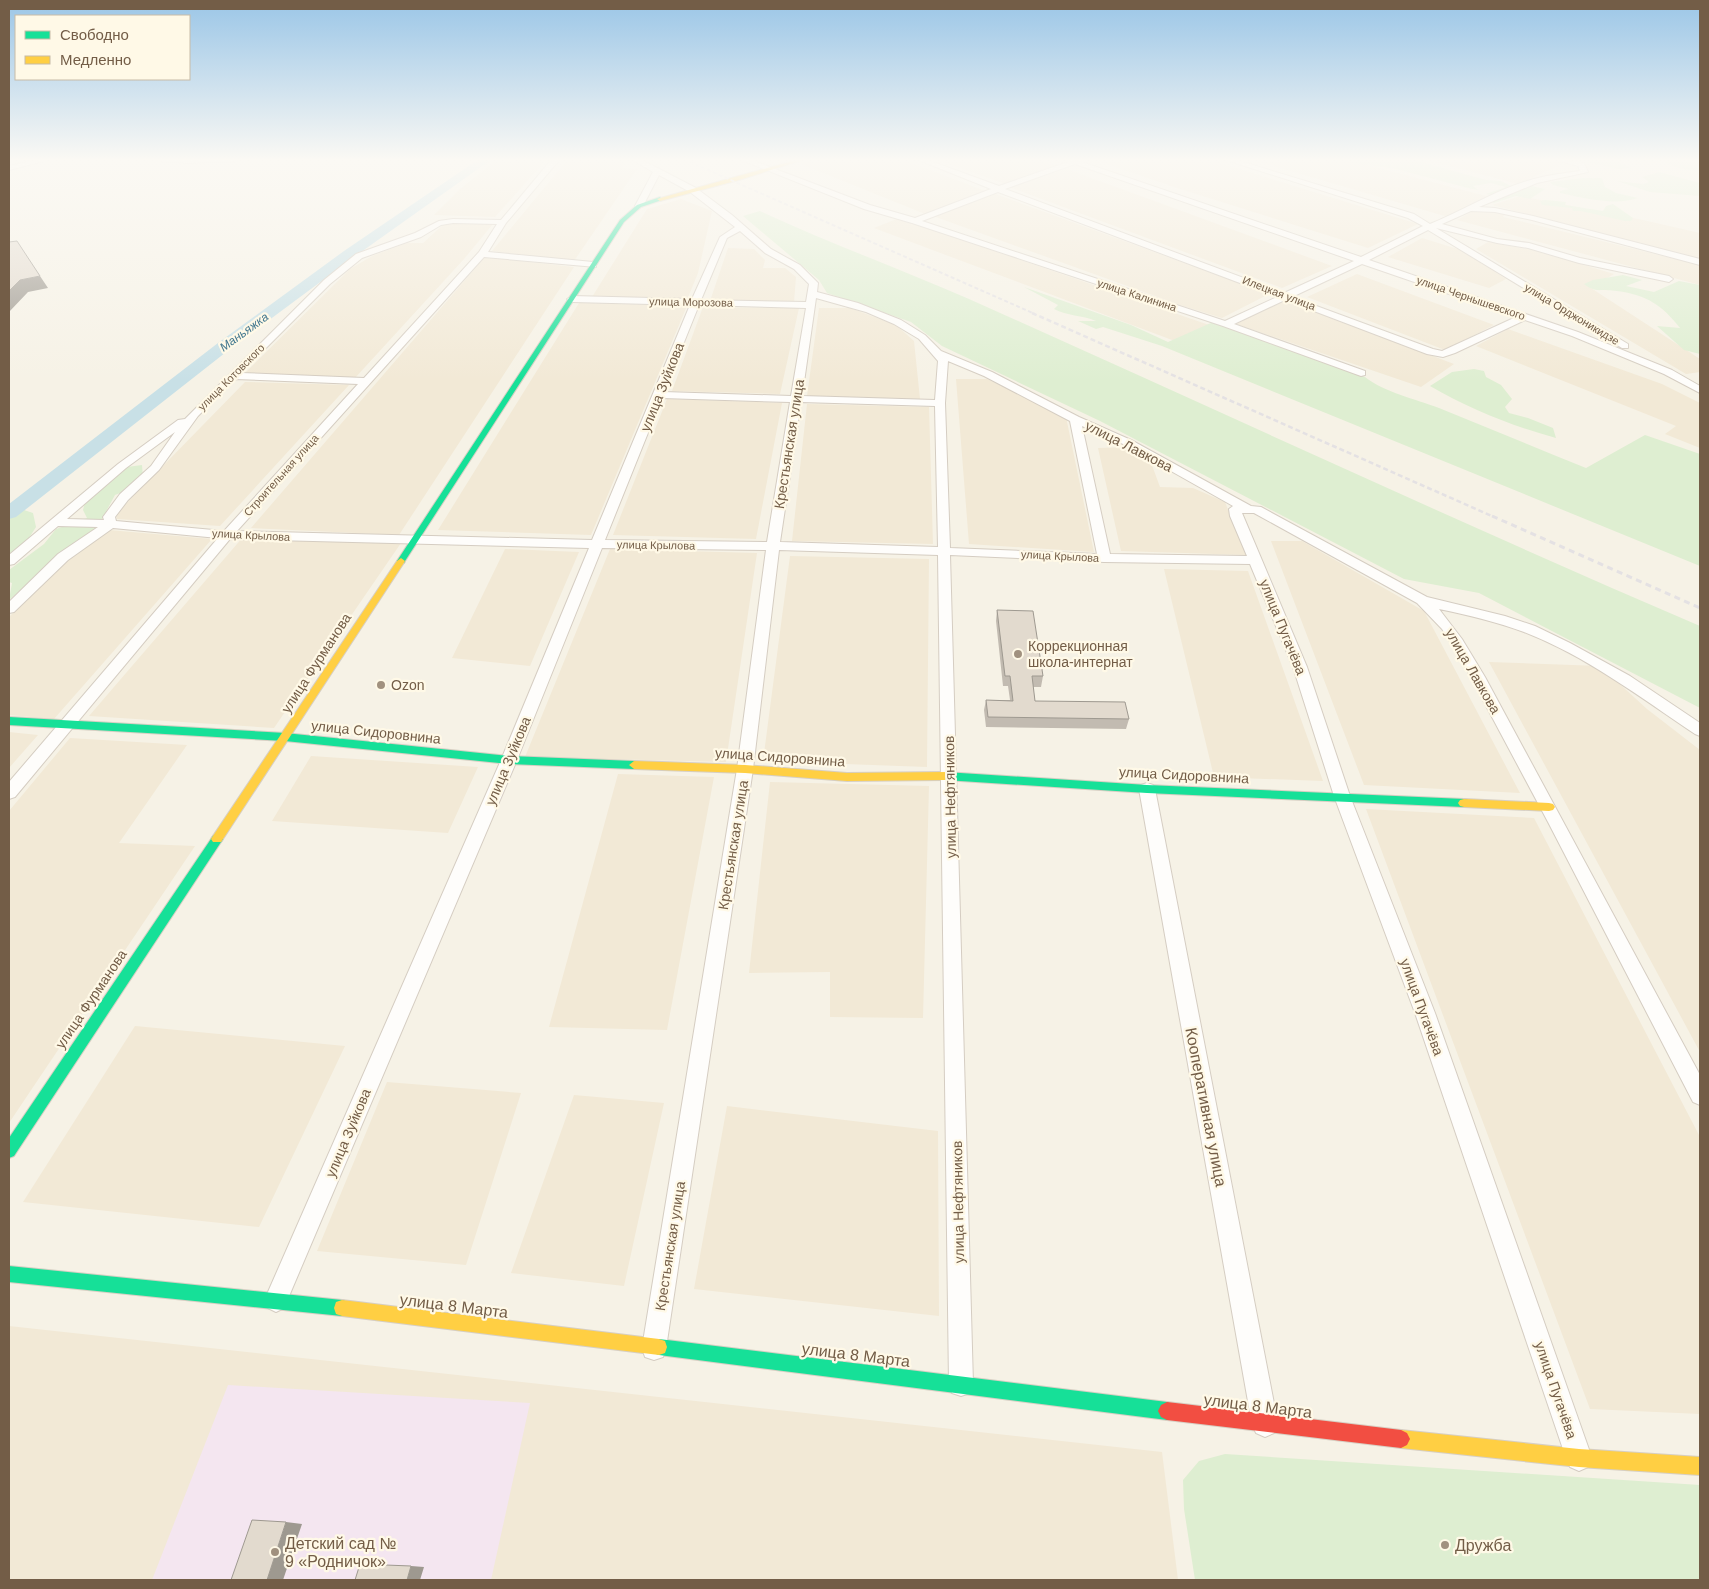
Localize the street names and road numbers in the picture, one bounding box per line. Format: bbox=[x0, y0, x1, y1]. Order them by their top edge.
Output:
street label: Илецкая улица bbox=[1241, 274, 1318, 313]
street label: улица Чернышевского bbox=[1415, 274, 1527, 322]
street label: улица Калинина bbox=[1096, 277, 1179, 314]
street label: улица Орджоникидзе bbox=[1523, 281, 1621, 347]
street label: улица Морозова bbox=[649, 295, 734, 309]
street label: улица Зуйкова bbox=[637, 340, 687, 434]
street label: улица Котовского bbox=[195, 341, 267, 413]
street label: Крестьянская улица bbox=[771, 378, 807, 510]
street label: улица Лавкова bbox=[1083, 417, 1176, 475]
street label: Строительная улица bbox=[241, 431, 321, 518]
street label: улица Крылова bbox=[212, 527, 291, 543]
street label: улица Крылова bbox=[617, 538, 696, 552]
street label: улица Крылова bbox=[1021, 548, 1100, 564]
street label: улица Пугачёва bbox=[1257, 577, 1310, 677]
street label: улица Фурманова bbox=[278, 610, 354, 716]
street label: улица Лавкова bbox=[1442, 625, 1504, 717]
street label: улица Зуйкова bbox=[482, 714, 534, 808]
street label: улица Сидоровнина bbox=[310, 717, 442, 747]
street label: улица Нефтяников bbox=[941, 736, 959, 858]
street label: улица Сидоровнина bbox=[714, 744, 846, 770]
street label: улица Сидоровнина bbox=[1118, 764, 1250, 786]
street label: Крестьянская улица bbox=[715, 779, 751, 911]
street label: улица Фурманова bbox=[52, 946, 130, 1051]
street label: улица Пугачёва bbox=[1397, 956, 1447, 1058]
street label: Кооперативная улица bbox=[1182, 1026, 1230, 1188]
street label: улица Зуйкова bbox=[322, 1086, 374, 1180]
street label: улица Нефтяников bbox=[949, 1141, 967, 1263]
street label: Крестьянская улица bbox=[652, 1180, 688, 1312]
street label: улица 8 Марта bbox=[399, 1291, 509, 1321]
street label: улица Пугачёва bbox=[1532, 1339, 1580, 1441]
street label: улица 8 Марта bbox=[801, 1340, 911, 1370]
street label: улица 8 Марта bbox=[1203, 1391, 1313, 1421]

